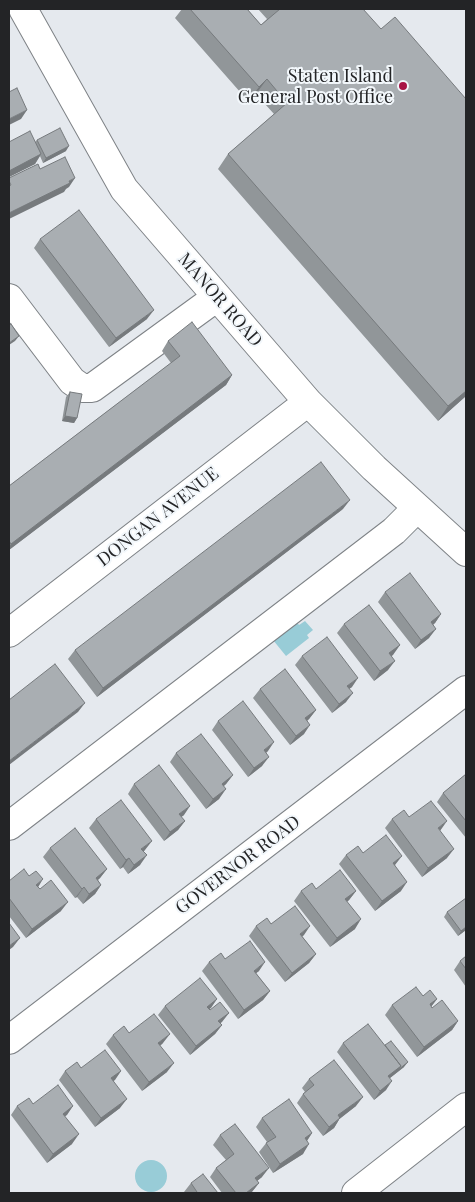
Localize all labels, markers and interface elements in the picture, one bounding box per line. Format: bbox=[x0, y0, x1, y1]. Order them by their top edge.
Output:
place label: Staten Island General Post Office bbox=[238, 65, 393, 108]
marker: Staten Island General Post Office bbox=[397, 80, 409, 92]
street label: MANOR ROAD bbox=[173, 249, 267, 351]
street label: DONGAN AVENUE bbox=[93, 463, 223, 571]
street label: GOVERNOR ROAD bbox=[171, 811, 305, 919]

